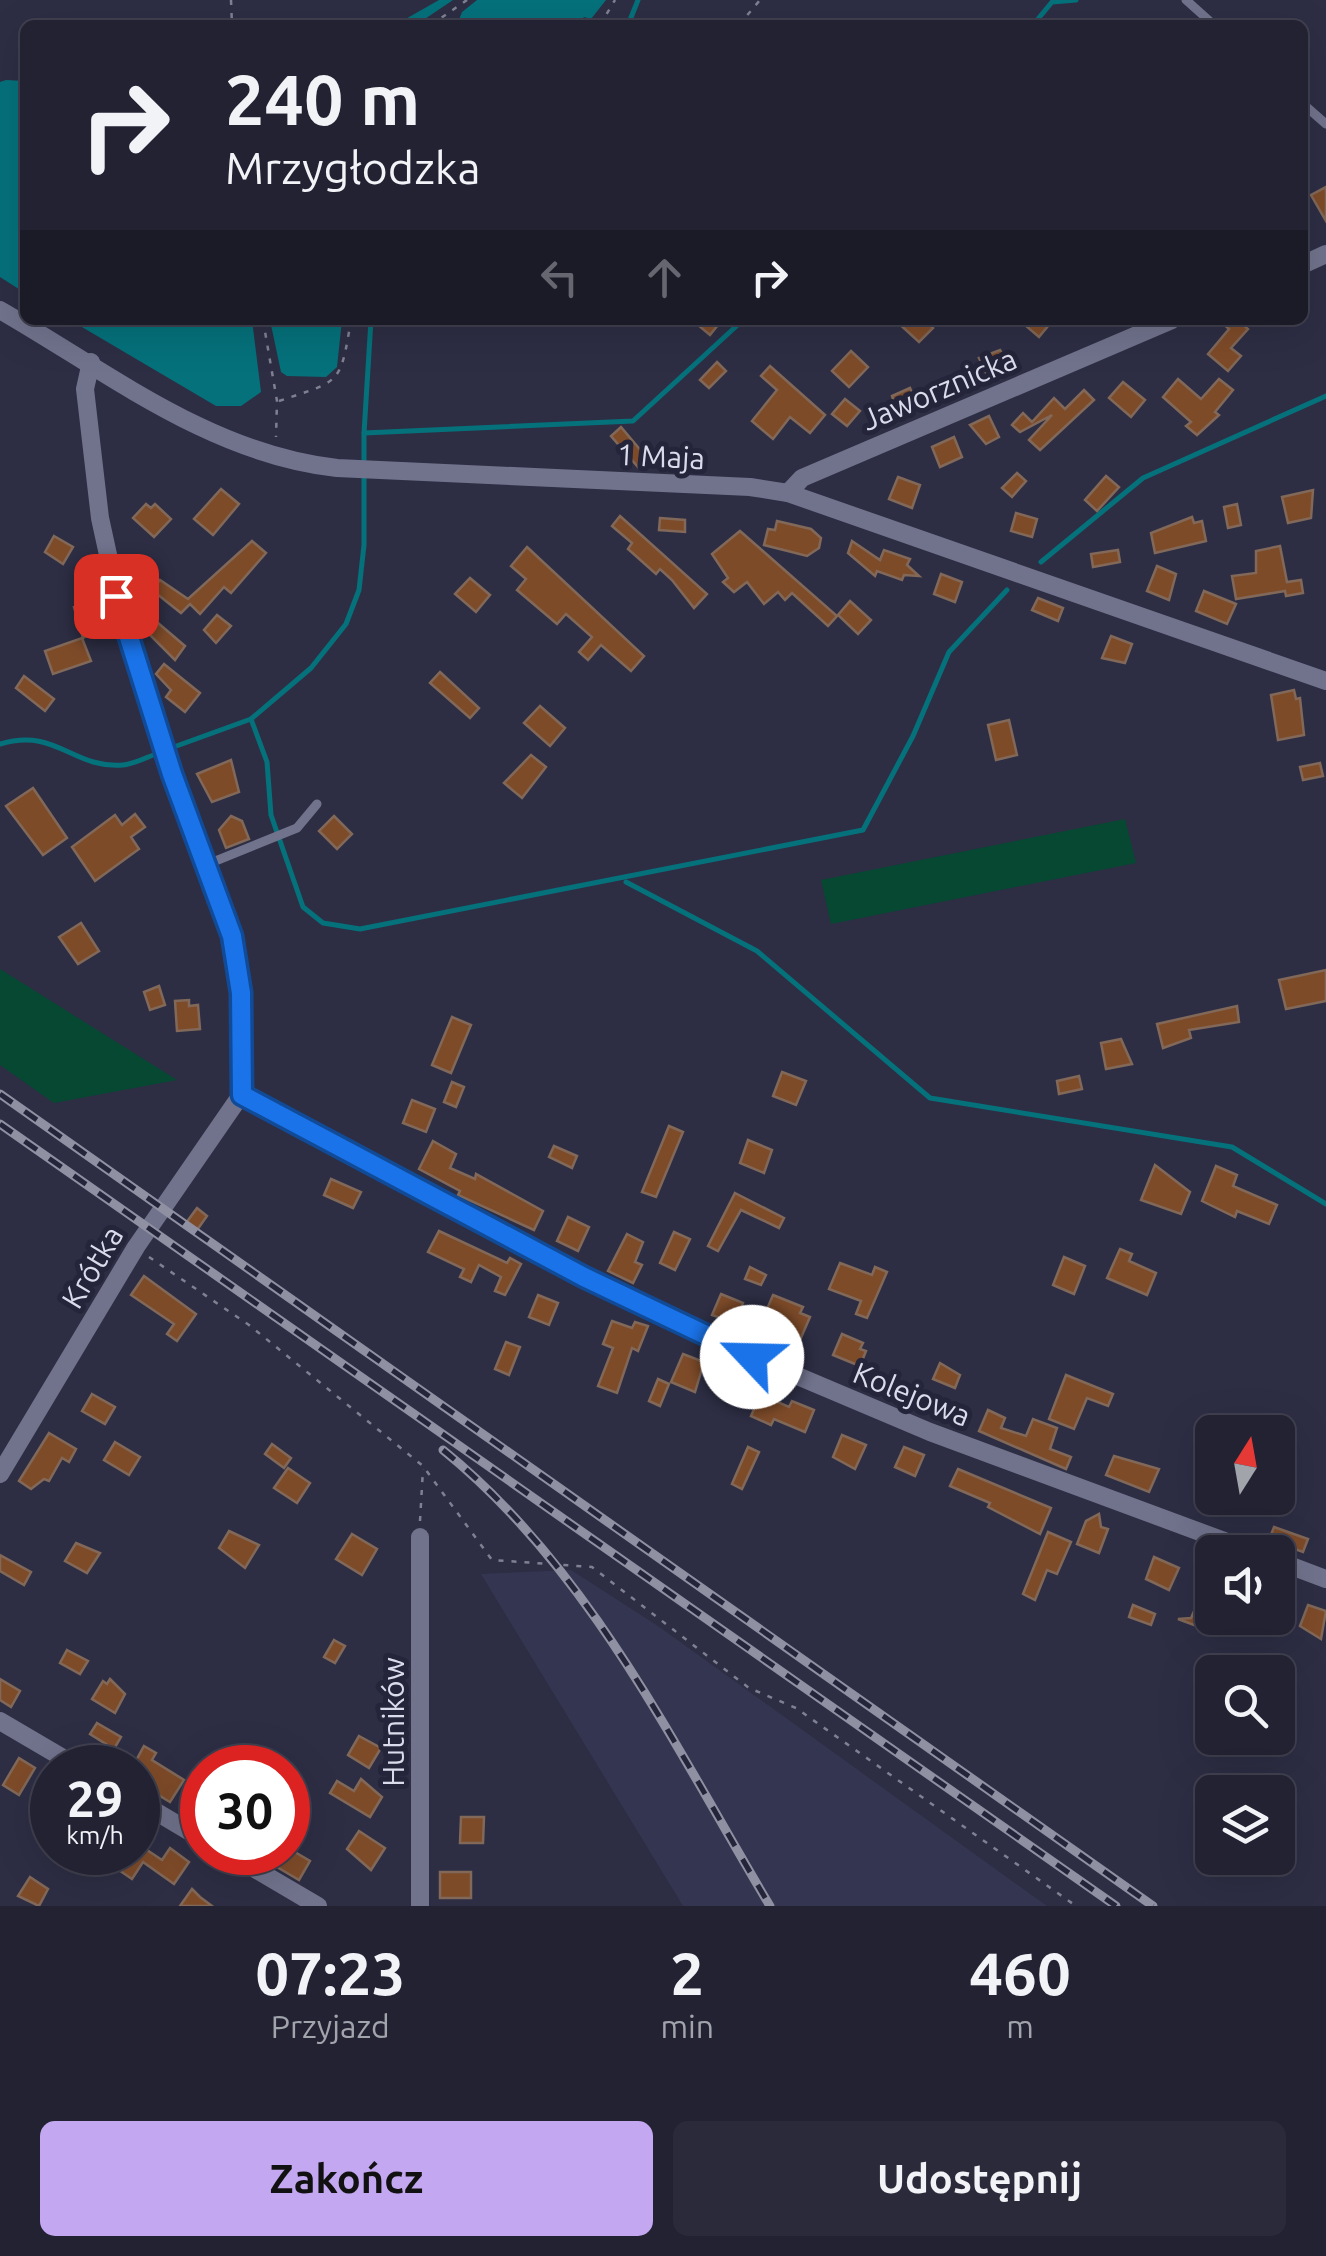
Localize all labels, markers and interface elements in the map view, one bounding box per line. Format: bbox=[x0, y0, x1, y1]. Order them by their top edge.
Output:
icon: right bbox=[60, 60, 190, 190]
text: 240 m bbox=[225, 60, 420, 138]
text: Mrzygłodzka bbox=[225, 142, 481, 193]
icon: left bbox=[532, 250, 587, 305]
icon: ahead bbox=[637, 250, 692, 305]
icon: right bbox=[742, 250, 797, 305]
street label: Jaworznicka bbox=[856, 341, 1022, 437]
street label: 1 Maja bbox=[616, 437, 706, 475]
pin bbox=[74, 554, 159, 639]
icon: arrive bbox=[89, 569, 144, 624]
street label: Krótka bbox=[54, 1220, 130, 1314]
position arrow bbox=[700, 1305, 804, 1409]
street label: Kolejowa bbox=[848, 1355, 976, 1433]
north arrow bbox=[1195, 1415, 1295, 1515]
map controls bbox=[1195, 1415, 1295, 1875]
button: sound bbox=[1195, 1535, 1295, 1635]
button: search bbox=[1195, 1655, 1295, 1755]
street label: Hutników bbox=[376, 1657, 410, 1787]
speed limit sign: 30 bbox=[180, 1745, 310, 1875]
text: 29 bbox=[67, 1770, 123, 1826]
button: layers bbox=[1195, 1775, 1295, 1875]
text: km/h bbox=[66, 1821, 124, 1849]
text: 07:23 bbox=[255, 1939, 405, 2006]
text: 2 bbox=[670, 1939, 704, 2006]
text: 460 bbox=[969, 1939, 1071, 2006]
text: Przyjazd bbox=[271, 2008, 390, 2044]
text: min bbox=[660, 2008, 714, 2044]
text: m bbox=[1006, 2008, 1034, 2044]
button: Zakończ bbox=[40, 2121, 653, 2236]
button: Udostępnij bbox=[673, 2121, 1286, 2236]

